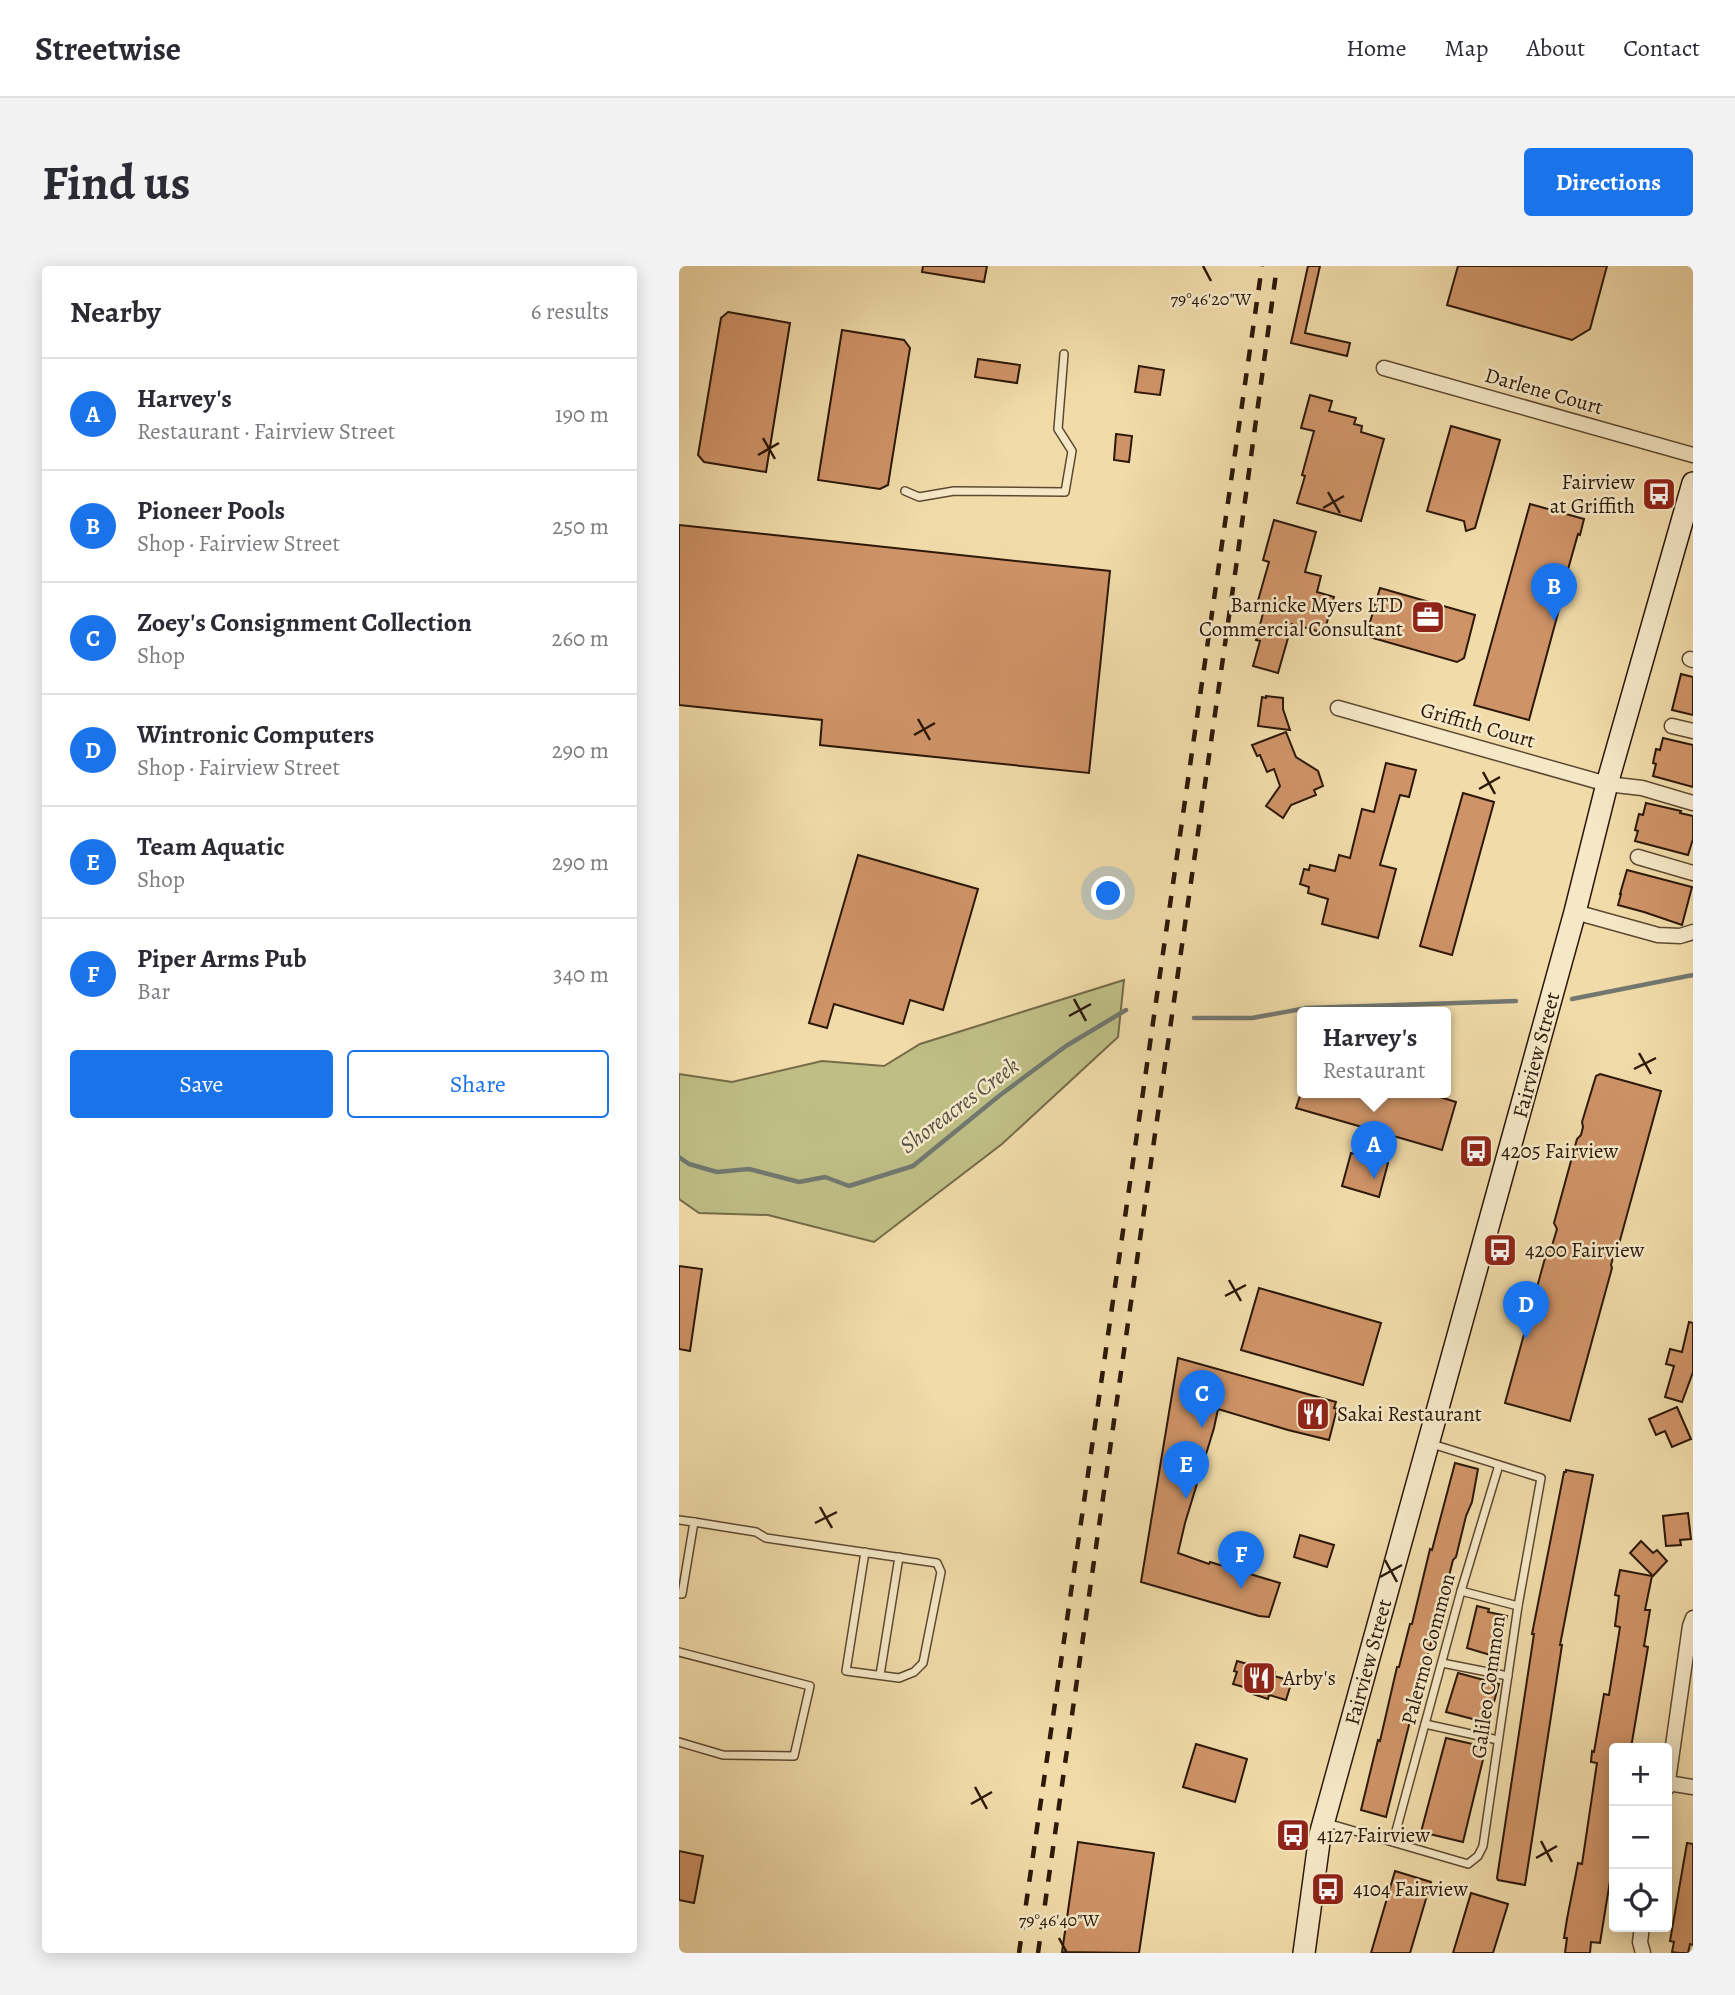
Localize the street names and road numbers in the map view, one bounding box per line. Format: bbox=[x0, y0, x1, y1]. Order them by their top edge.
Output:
street label: Darlene Court bbox=[1482, 361, 1606, 421]
street label: Griffith Court bbox=[1417, 695, 1539, 755]
street label: Fairview Street bbox=[1506, 989, 1566, 1121]
street label: Palermo Common bbox=[1394, 1570, 1462, 1728]
street label: Fairview Street bbox=[1338, 1596, 1398, 1728]
street label: Galileo Common bbox=[1464, 1614, 1512, 1760]

